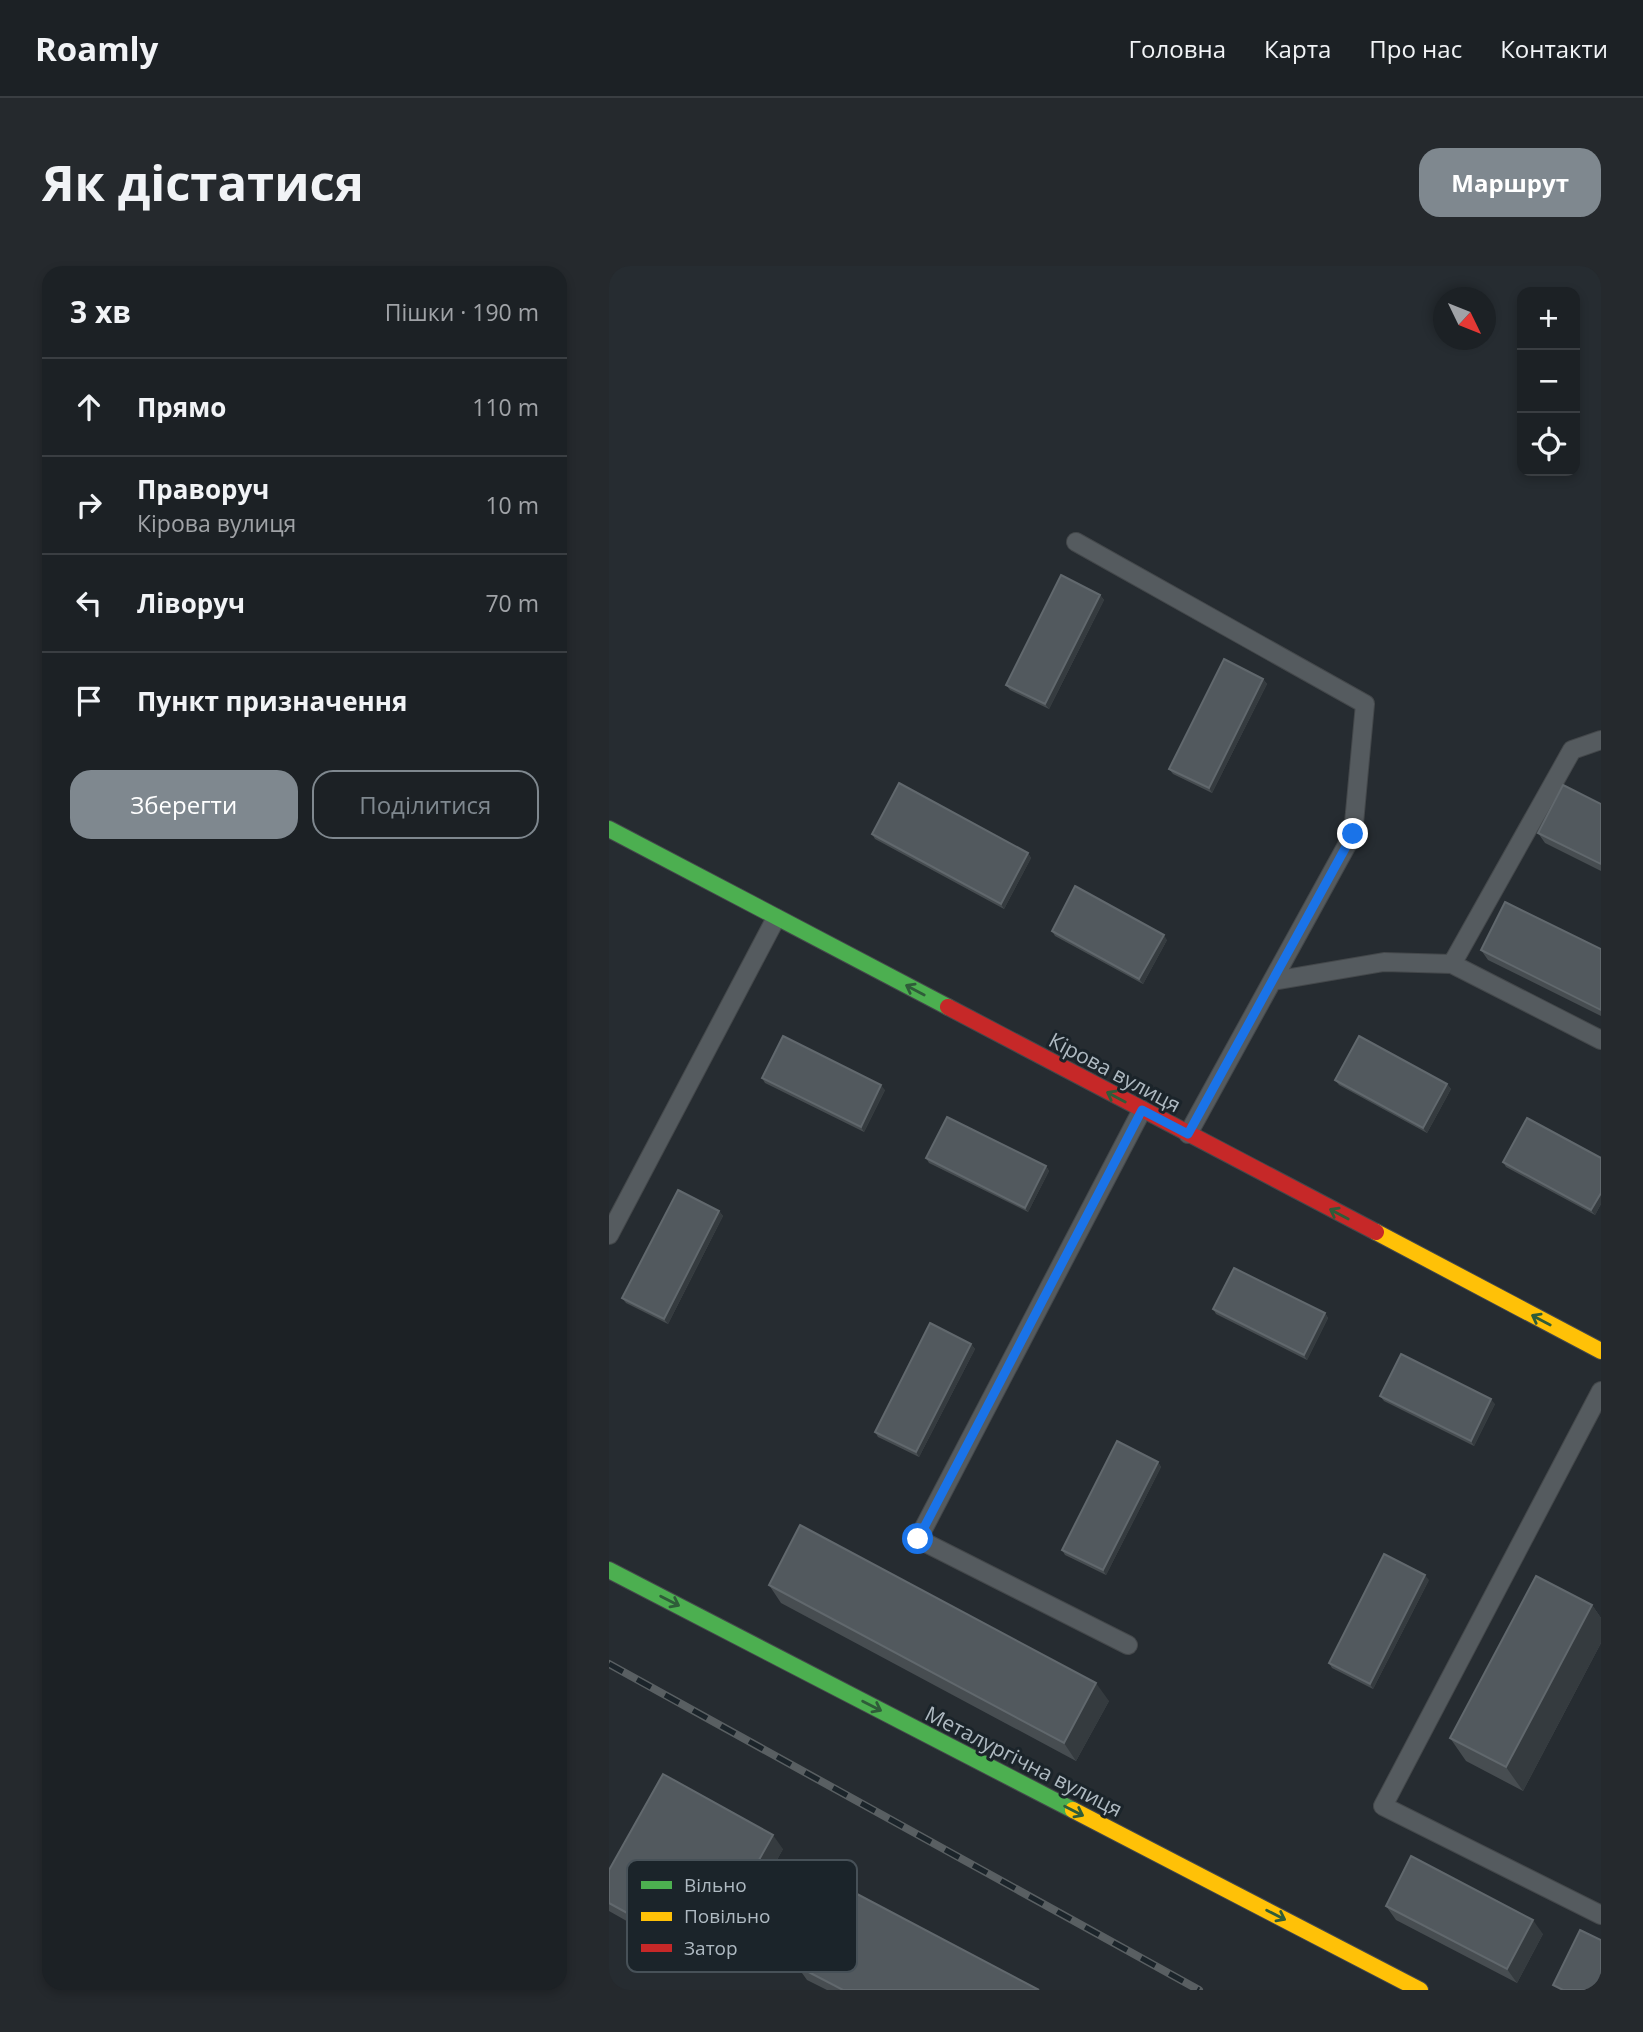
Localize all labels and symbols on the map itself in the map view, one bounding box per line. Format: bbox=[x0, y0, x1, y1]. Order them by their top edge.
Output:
north arrow bbox=[1433, 287, 1496, 350]
route end bbox=[1337, 818, 1368, 849]
one-way arrow bbox=[905, 983, 926, 997]
street label: Кірова вулиця bbox=[1044, 1025, 1186, 1119]
one-way arrow bbox=[1106, 1089, 1127, 1103]
one-way arrow bbox=[1329, 1206, 1350, 1220]
one-way arrow bbox=[1531, 1312, 1551, 1326]
route start bbox=[902, 1523, 933, 1554]
one-way arrow bbox=[659, 1595, 679, 1609]
one-way arrow bbox=[861, 1699, 881, 1713]
street label: Металургічна вулиця bbox=[921, 1699, 1127, 1823]
one-way arrow bbox=[1063, 1804, 1083, 1818]
legend bbox=[627, 1860, 857, 1972]
text: Вільно bbox=[684, 1872, 747, 1898]
text: Повільно bbox=[684, 1903, 771, 1929]
one-way arrow bbox=[1265, 1909, 1285, 1923]
text: Затор bbox=[684, 1935, 738, 1961]

